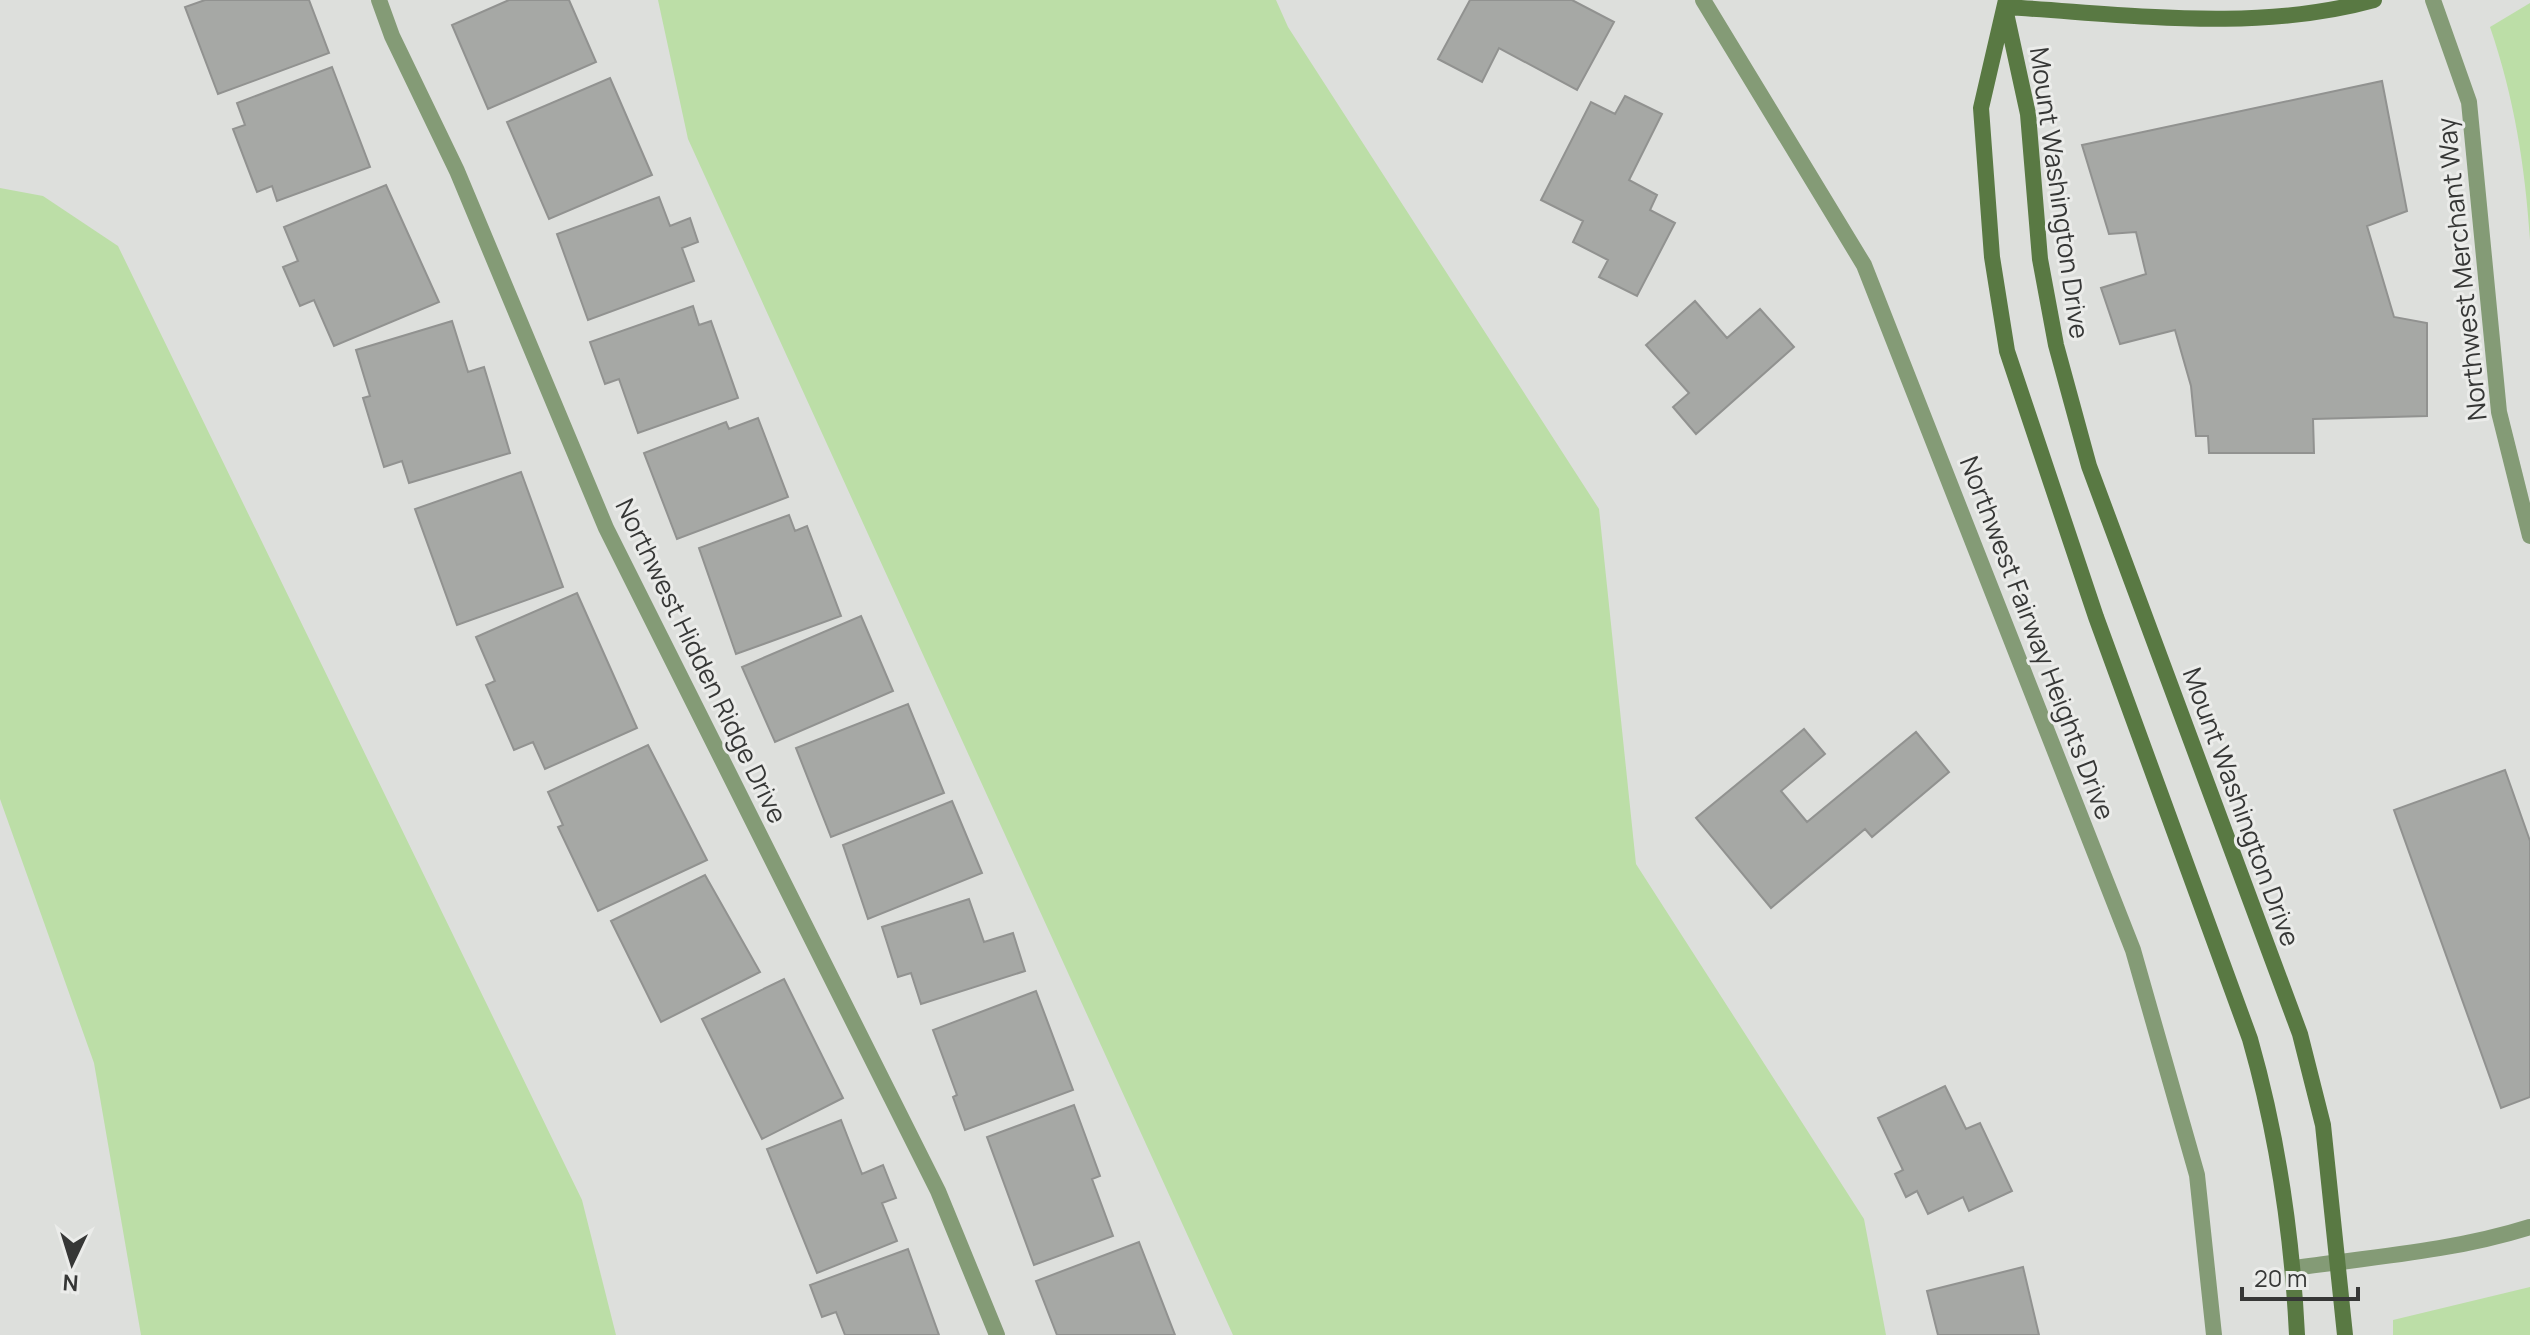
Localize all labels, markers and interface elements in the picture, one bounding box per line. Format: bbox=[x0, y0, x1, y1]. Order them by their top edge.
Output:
street label: Mount Washington Drive bbox=[2022, 45, 2098, 341]
street label: Northwest Merchant Way bbox=[2427, 116, 2495, 422]
street label: Northwest Fairway Heights Drive bbox=[1952, 451, 2124, 824]
street label: Northwest Hidden Ridge Drive bbox=[607, 492, 796, 829]
street label: Mount Washington Drive bbox=[2175, 662, 2309, 951]
north arrow bbox=[32, 1223, 112, 1303]
scale bar bbox=[2242, 1251, 2358, 1301]
text: 20 m bbox=[2254, 1261, 2307, 1294]
text: N bbox=[62, 1267, 80, 1298]

